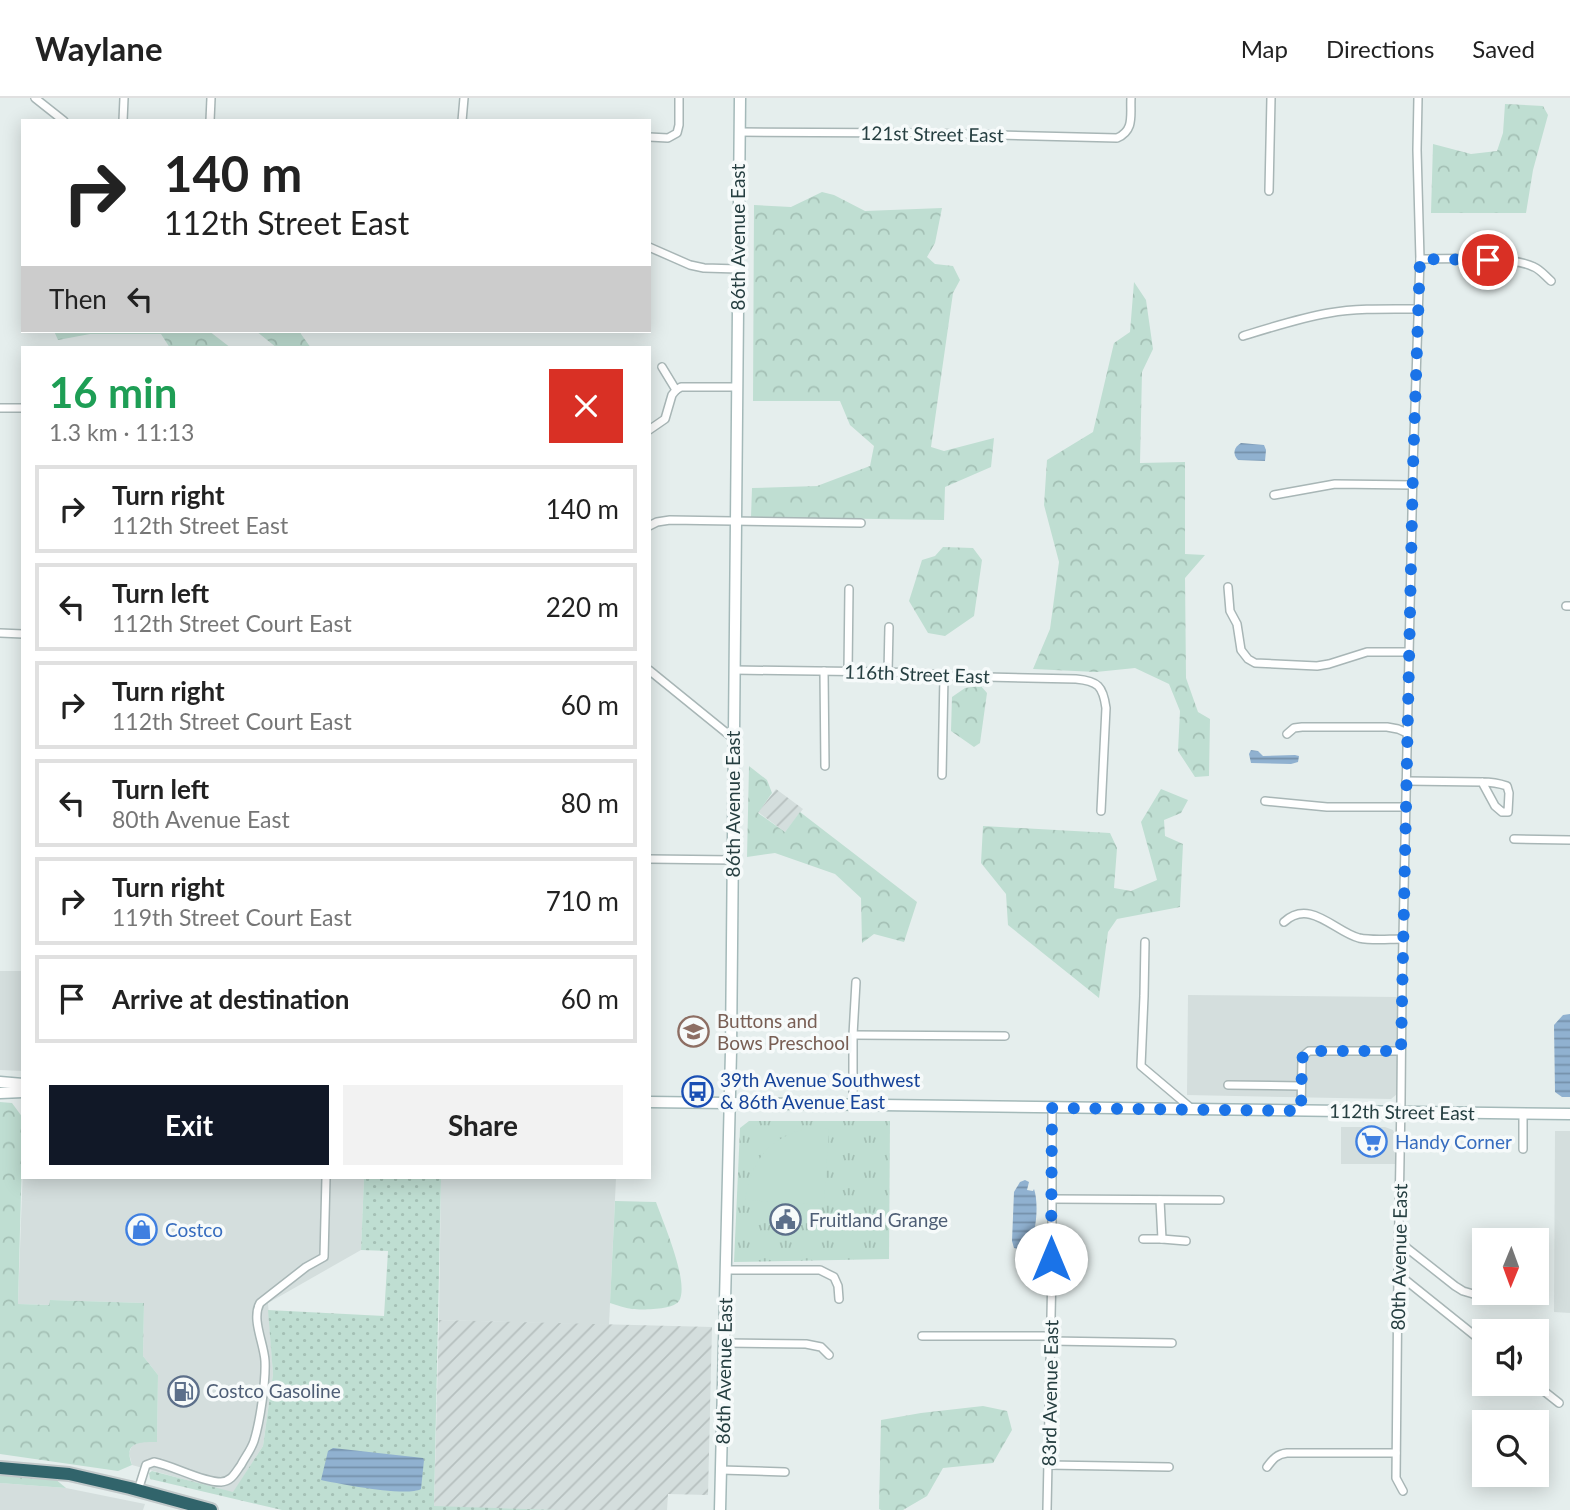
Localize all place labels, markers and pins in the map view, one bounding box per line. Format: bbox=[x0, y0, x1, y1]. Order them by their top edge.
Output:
pin bbox=[1458, 230, 1518, 290]
place label: Buttons and Bows Preschool bbox=[717, 1009, 849, 1054]
school or university icon: Buttons and Bows Preschool bbox=[677, 1015, 711, 1049]
place label: 39th Avenue Southwest & 86th Avenue East bbox=[720, 1068, 920, 1113]
bus stop icon: 39th Avenue Southwest & 86th Avenue East bbox=[680, 1074, 714, 1108]
supermarket icon: Handy Corner bbox=[1355, 1125, 1389, 1159]
place label: Handy Corner bbox=[1395, 1130, 1512, 1153]
public building icon: Fruitland Grange bbox=[769, 1203, 803, 1237]
place label: Fruitland Grange bbox=[809, 1208, 948, 1231]
shop icon: Costco bbox=[125, 1213, 159, 1247]
place label: Costco bbox=[165, 1218, 223, 1241]
fuel station icon: Costco Gasoline bbox=[166, 1374, 200, 1408]
place label: Costco Gasoline bbox=[206, 1379, 341, 1402]

